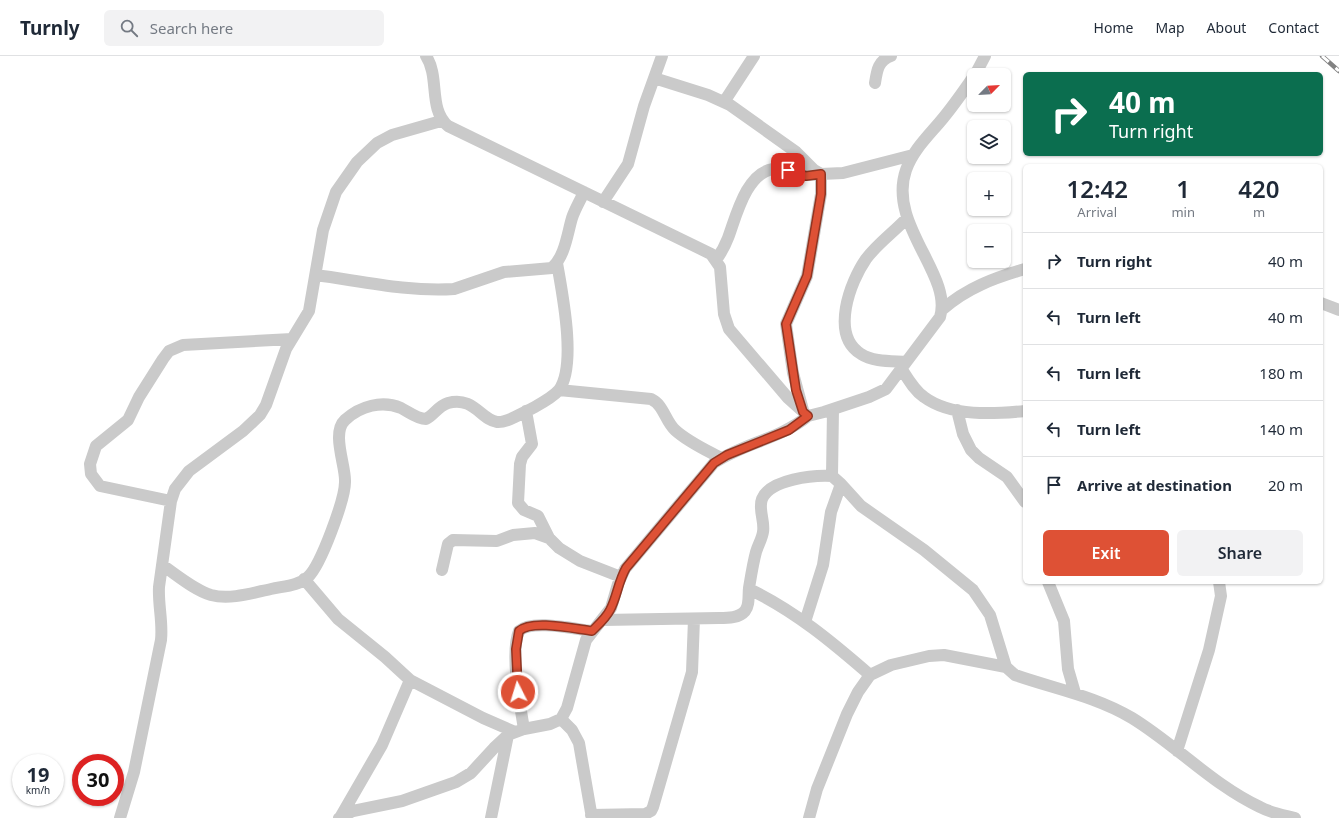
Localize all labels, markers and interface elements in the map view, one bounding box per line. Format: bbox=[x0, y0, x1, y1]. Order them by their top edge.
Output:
search box bbox=[104, 10, 384, 46]
text: Turnly bbox=[20, 15, 80, 41]
icon: search bbox=[118, 17, 140, 39]
text: Search here bbox=[150, 18, 233, 38]
text: Home bbox=[1094, 18, 1133, 37]
text: Map bbox=[1155, 18, 1185, 37]
text: About bbox=[1207, 18, 1246, 37]
text: Contact bbox=[1268, 18, 1319, 37]
north arrow bbox=[967, 68, 1011, 112]
map controls bbox=[967, 68, 1011, 268]
text: 40 m bbox=[1109, 83, 1176, 121]
icon: right bbox=[1043, 88, 1095, 140]
text: Turn right bbox=[1109, 119, 1193, 143]
button: layers bbox=[967, 120, 1011, 164]
pin bbox=[771, 153, 805, 187]
icon: arrive bbox=[777, 159, 799, 181]
button: + bbox=[967, 172, 1011, 216]
text: 12:42 bbox=[1066, 172, 1128, 205]
text: 1 bbox=[1176, 172, 1190, 205]
text: 420 bbox=[1238, 172, 1280, 205]
text: Arrival bbox=[1077, 203, 1117, 221]
text: min bbox=[1171, 203, 1195, 221]
text: m bbox=[1253, 203, 1265, 221]
button: − bbox=[967, 224, 1011, 268]
icon: right bbox=[1043, 250, 1065, 272]
text: Turn right bbox=[1077, 251, 1152, 271]
text: 40 m bbox=[1268, 251, 1303, 271]
icon: left bbox=[1043, 306, 1065, 328]
text: Turn left bbox=[1077, 307, 1141, 327]
text: 40 m bbox=[1268, 307, 1303, 327]
icon: left bbox=[1043, 362, 1065, 384]
text: Turn left bbox=[1077, 363, 1141, 383]
text: 180 m bbox=[1259, 363, 1303, 383]
icon: left bbox=[1043, 418, 1065, 440]
text: Turn left bbox=[1077, 419, 1141, 439]
text: 140 m bbox=[1259, 419, 1303, 439]
icon: arrive bbox=[1043, 474, 1065, 496]
text: Arrive at destination bbox=[1077, 475, 1232, 495]
text: 20 m bbox=[1268, 475, 1303, 495]
button: Exit bbox=[1043, 530, 1169, 576]
button: Share bbox=[1177, 530, 1303, 576]
position arrow bbox=[497, 671, 539, 713]
speed limit sign: 30 bbox=[72, 754, 124, 806]
text: 19 bbox=[27, 761, 49, 788]
text: km/h bbox=[26, 783, 50, 797]

